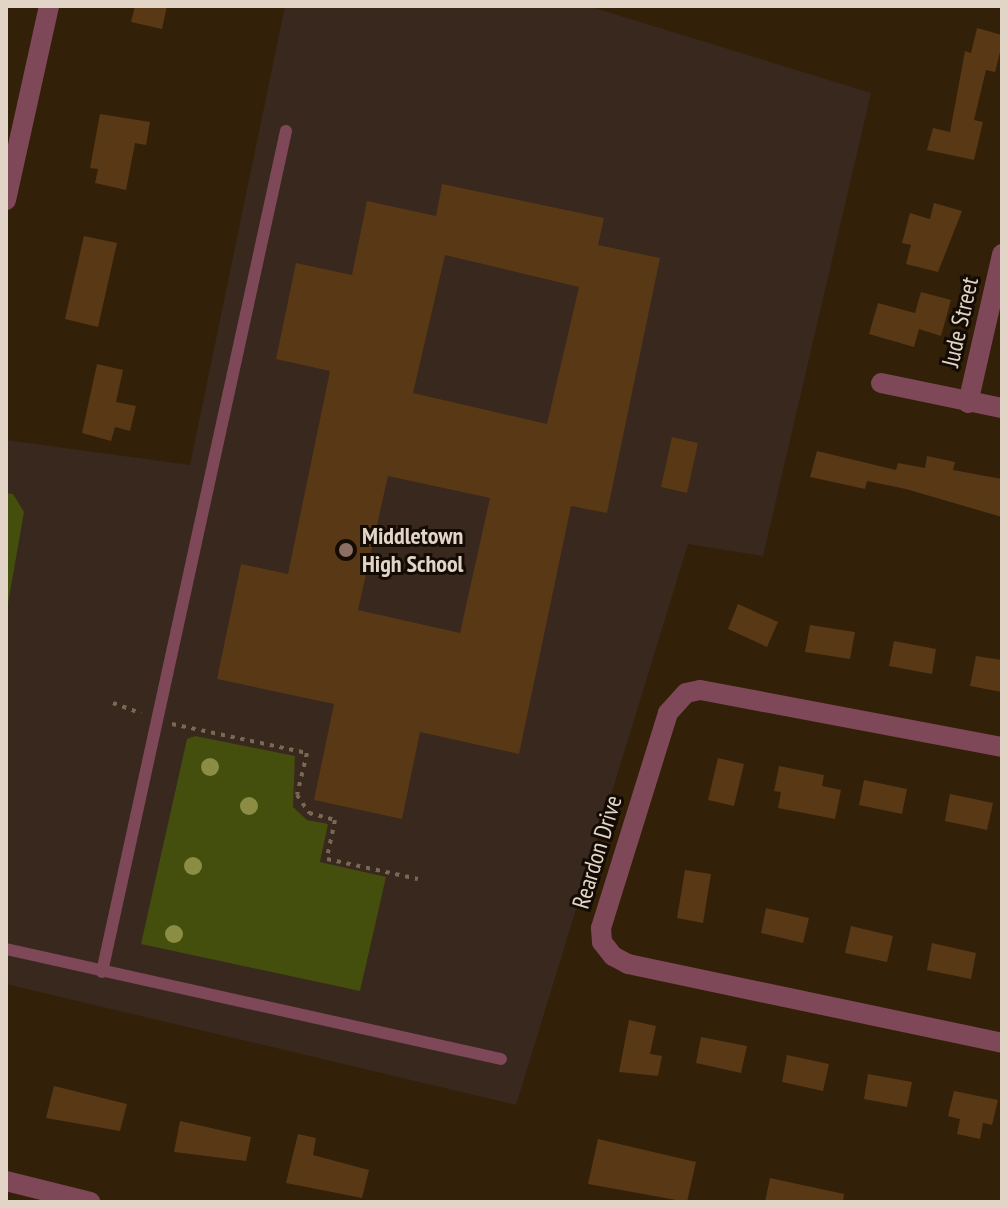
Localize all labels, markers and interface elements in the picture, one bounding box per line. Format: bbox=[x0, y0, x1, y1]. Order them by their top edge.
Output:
street label: Jude Street bbox=[936, 274, 984, 370]
place label: Middletown High School bbox=[362, 522, 463, 578]
marker: Middletown High School bbox=[337, 541, 355, 559]
street label: Reardon Drive bbox=[566, 792, 628, 912]

